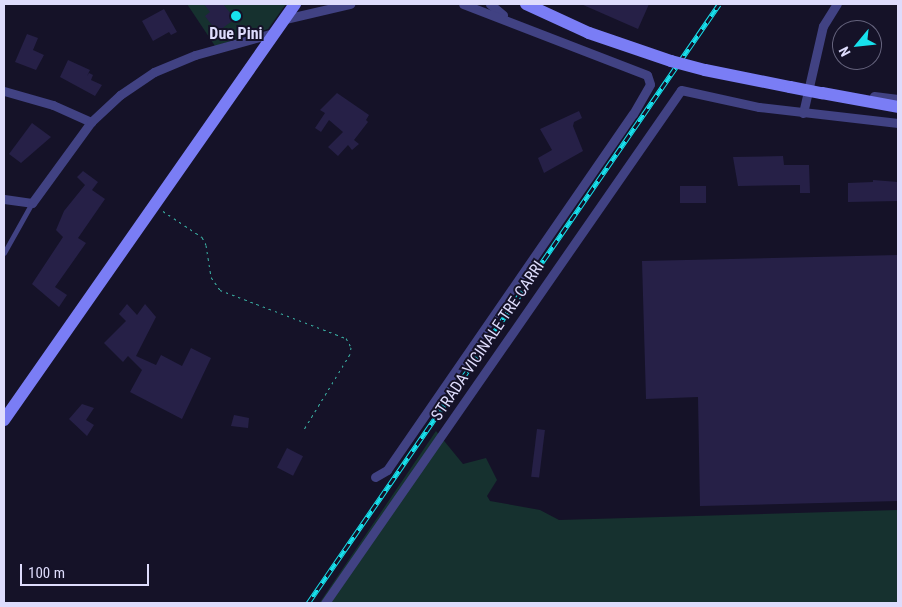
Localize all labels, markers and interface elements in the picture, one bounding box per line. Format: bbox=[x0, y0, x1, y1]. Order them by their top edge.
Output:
marker: Due Pini bbox=[230, 10, 242, 22]
north arrow bbox=[832, 20, 882, 70]
place label: Due Pini bbox=[209, 24, 263, 44]
text: N bbox=[836, 44, 854, 59]
street label: STRADA VICINALE TRE CARRI bbox=[427, 257, 549, 425]
scale bar bbox=[22, 554, 151, 586]
text: 100 m bbox=[28, 564, 65, 582]

